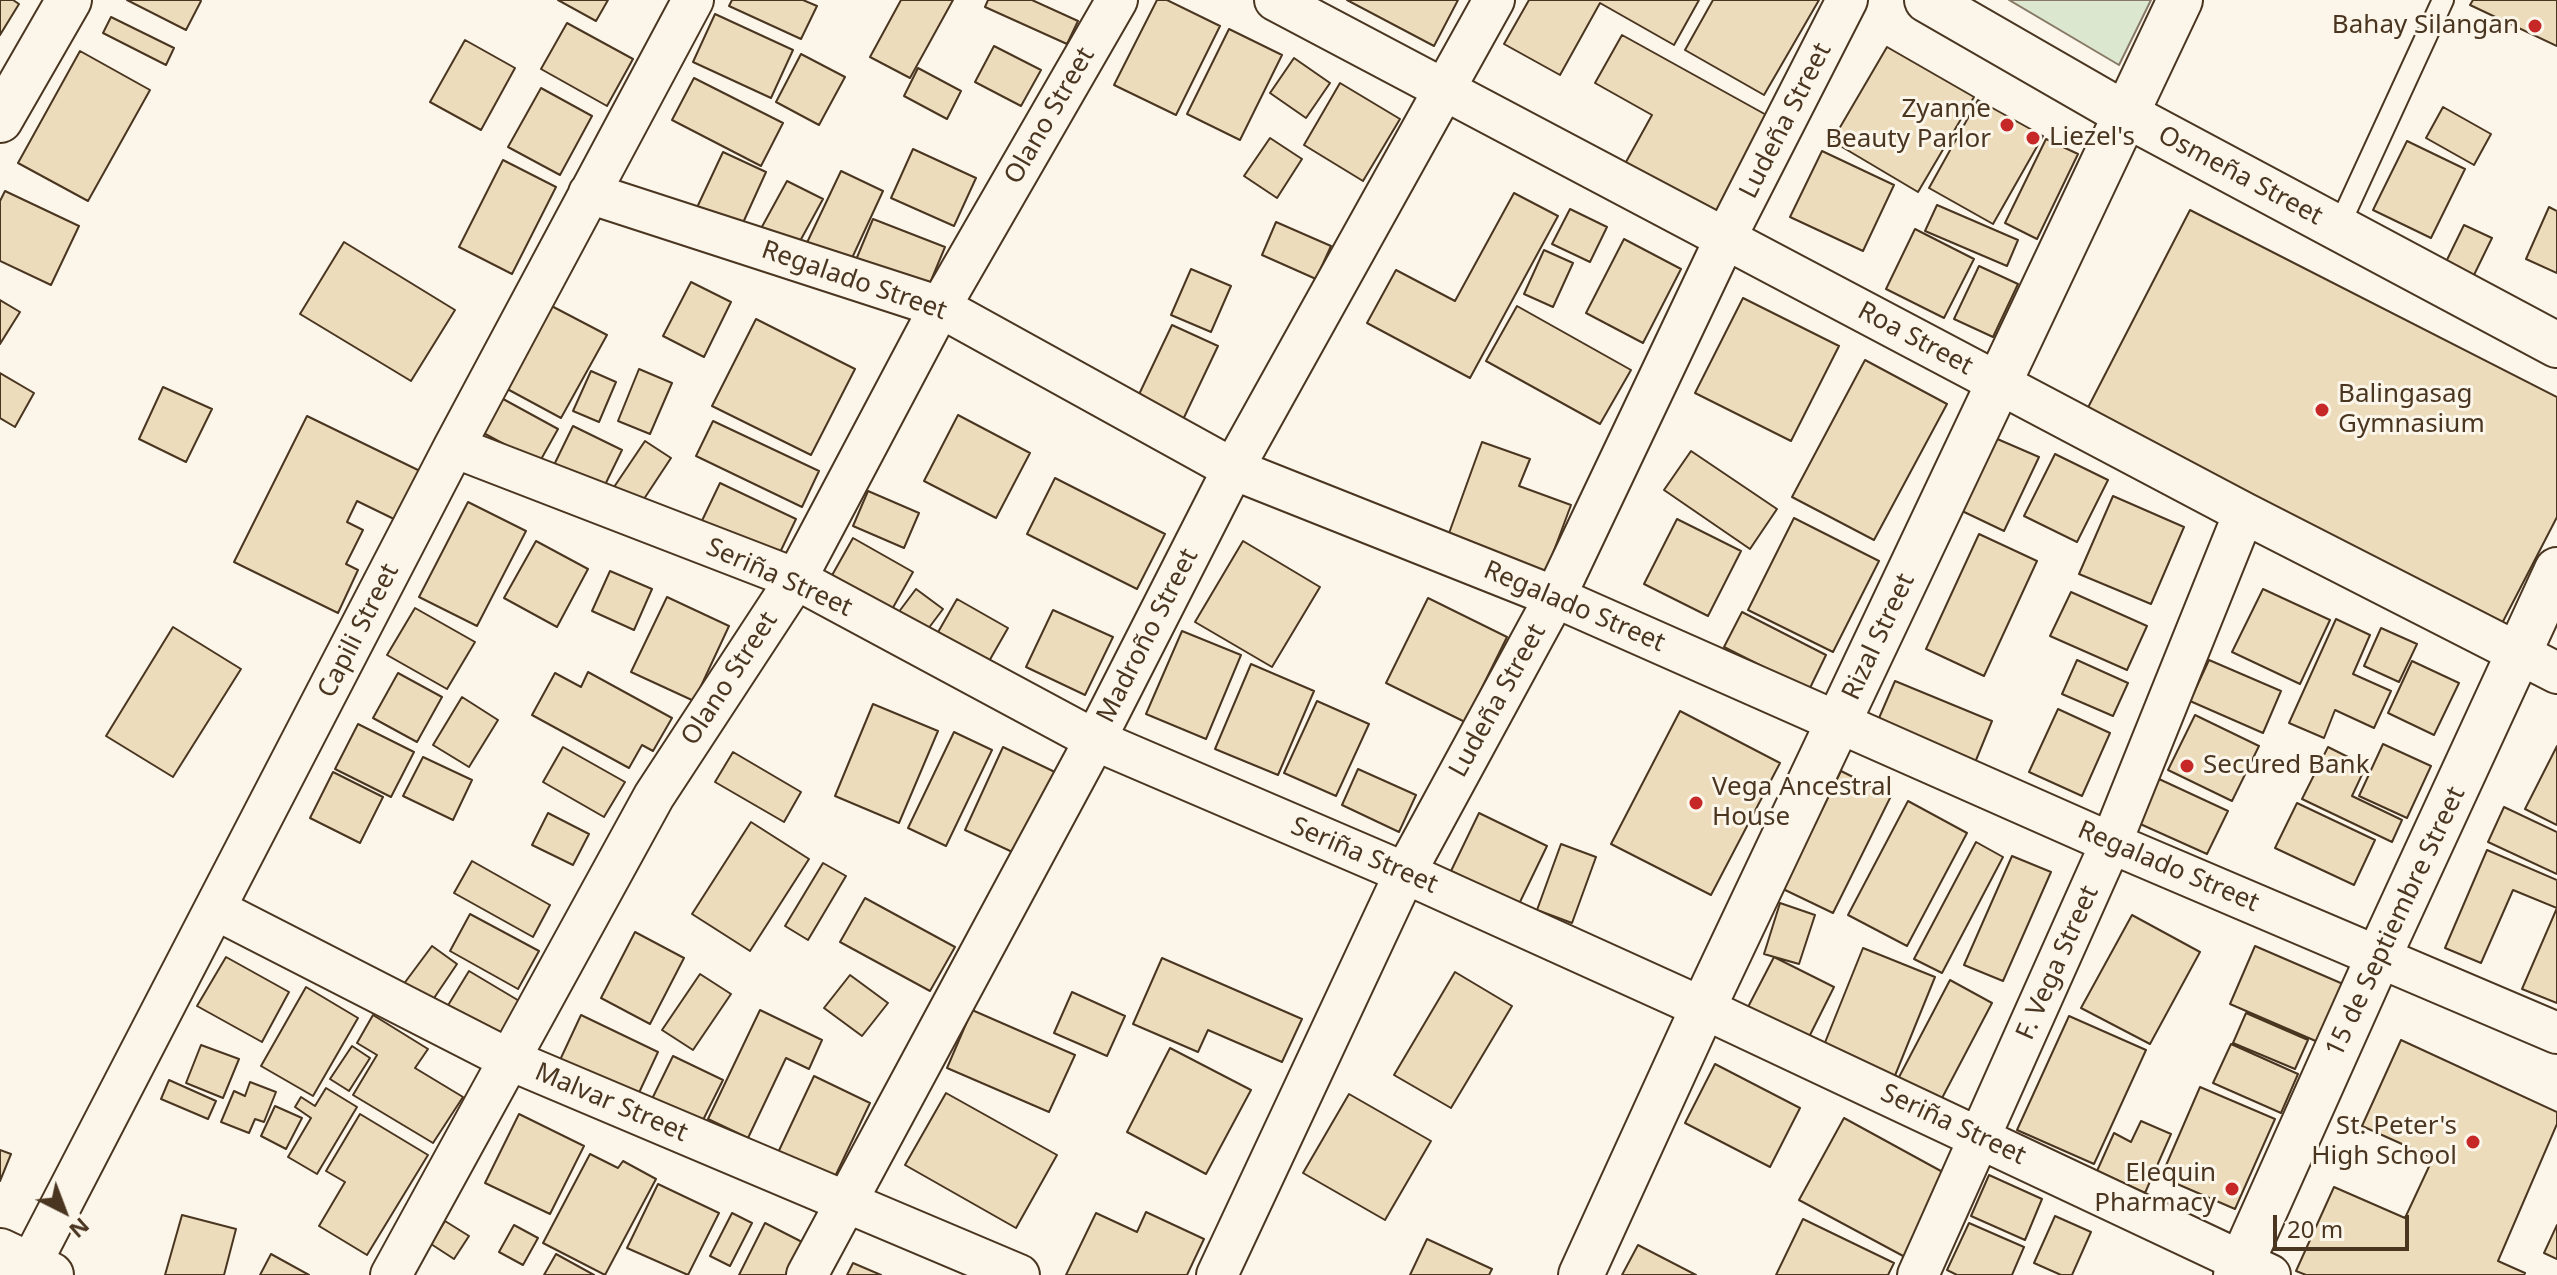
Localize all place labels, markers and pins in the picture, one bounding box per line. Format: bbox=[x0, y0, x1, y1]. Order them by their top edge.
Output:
place label: Bahay Silangan bbox=[2332, 10, 2519, 42]
marker: Bahay Silangan bbox=[2526, 17, 2544, 35]
place label: Zyanne Beauty Parlor bbox=[1825, 94, 1991, 156]
marker: Zyanne Beauty Parlor bbox=[1998, 116, 2016, 134]
place label: Liezel's bbox=[2049, 122, 2135, 154]
marker: Liezel's bbox=[2024, 129, 2042, 147]
place label: Balingasag Gymnasium bbox=[2338, 379, 2485, 440]
marker: Balingasag Gymnasium bbox=[2313, 401, 2331, 419]
place label: Secured Bank bbox=[2203, 750, 2370, 782]
marker: Secured Bank bbox=[2178, 757, 2196, 775]
place label: Vega Ancestral House bbox=[1712, 772, 1892, 834]
marker: Vega Ancestral House bbox=[1687, 794, 1705, 812]
place label: St. Peter's High School bbox=[2311, 1111, 2457, 1172]
marker: St. Peter's High School bbox=[2464, 1133, 2482, 1151]
place label: Elequin Pharmacy bbox=[2094, 1158, 2216, 1220]
marker: Elequin Pharmacy bbox=[2223, 1180, 2241, 1198]

